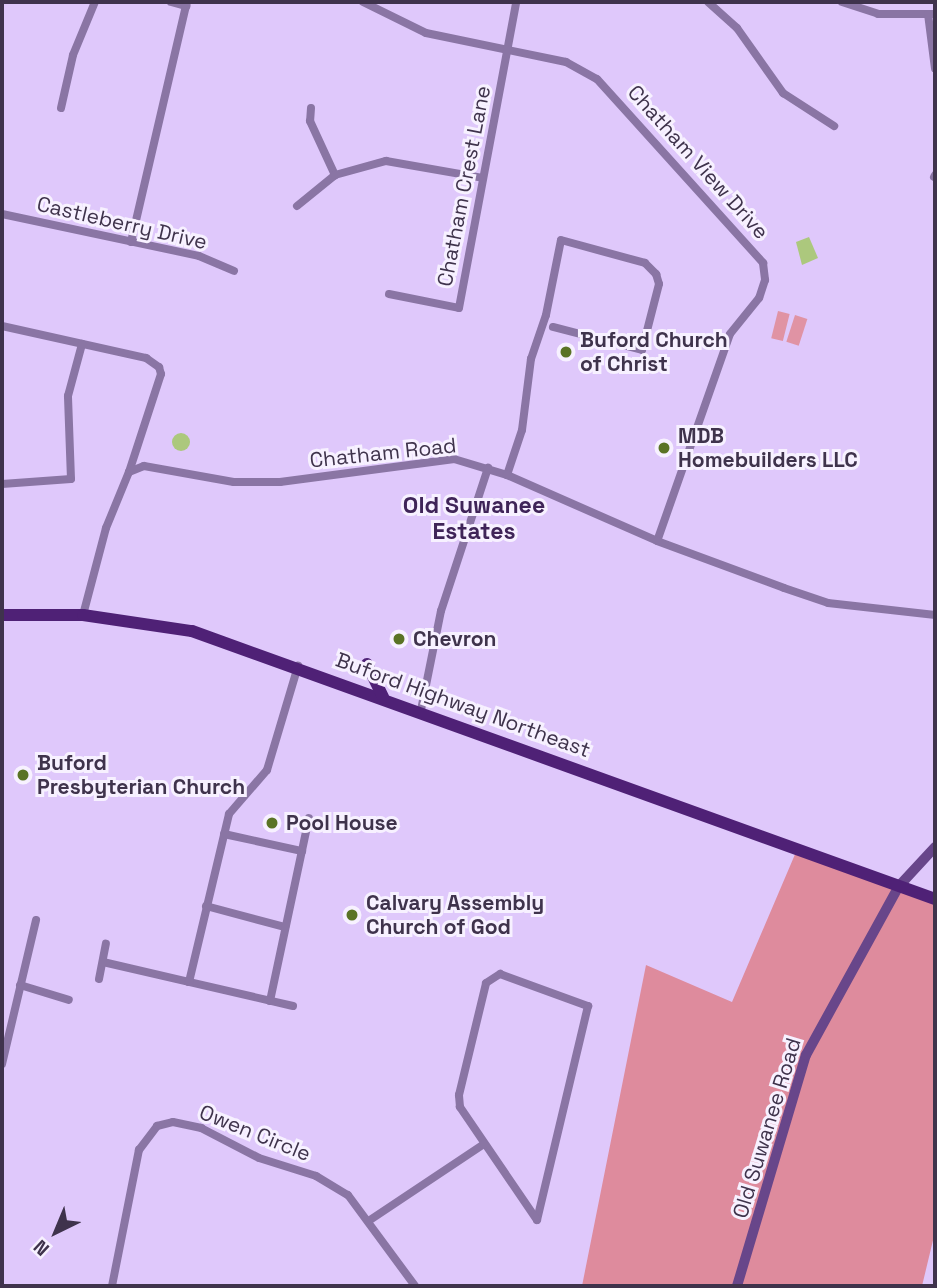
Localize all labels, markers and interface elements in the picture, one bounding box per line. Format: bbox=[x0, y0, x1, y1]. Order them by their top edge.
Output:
street label: Chatham View Drive bbox=[622, 80, 774, 244]
street label: Chatham Crest Lane bbox=[432, 83, 496, 289]
street label: Castleberry Drive bbox=[34, 191, 210, 255]
place label: Buford Church of Christ bbox=[580, 327, 728, 377]
marker: Buford Church of Christ bbox=[558, 344, 574, 360]
place label: MDB Homebuilders LLC bbox=[678, 423, 858, 473]
street label: Chatham Road bbox=[308, 433, 458, 473]
marker: MDB Homebuilders LLC bbox=[656, 440, 672, 456]
district label: Old Suwanee Estates bbox=[403, 491, 545, 545]
place label: Chevron bbox=[413, 626, 497, 652]
marker: Chevron bbox=[391, 631, 407, 647]
street label: Buford Highway Northeast bbox=[332, 647, 594, 763]
place label: Buford Presbyterian Church bbox=[37, 750, 245, 800]
marker: Buford Presbyterian Church bbox=[15, 767, 31, 783]
place label: Pool House bbox=[286, 810, 398, 836]
marker: Pool House bbox=[264, 815, 280, 831]
place label: Calvary Assembly Church of God bbox=[366, 890, 545, 940]
marker: Calvary Assembly Church of God bbox=[344, 907, 360, 923]
street label: Old Suwanee Road bbox=[728, 1035, 806, 1221]
street label: Owen Circle bbox=[196, 1099, 314, 1167]
north arrow bbox=[21, 1197, 91, 1267]
text: N bbox=[28, 1234, 55, 1261]

